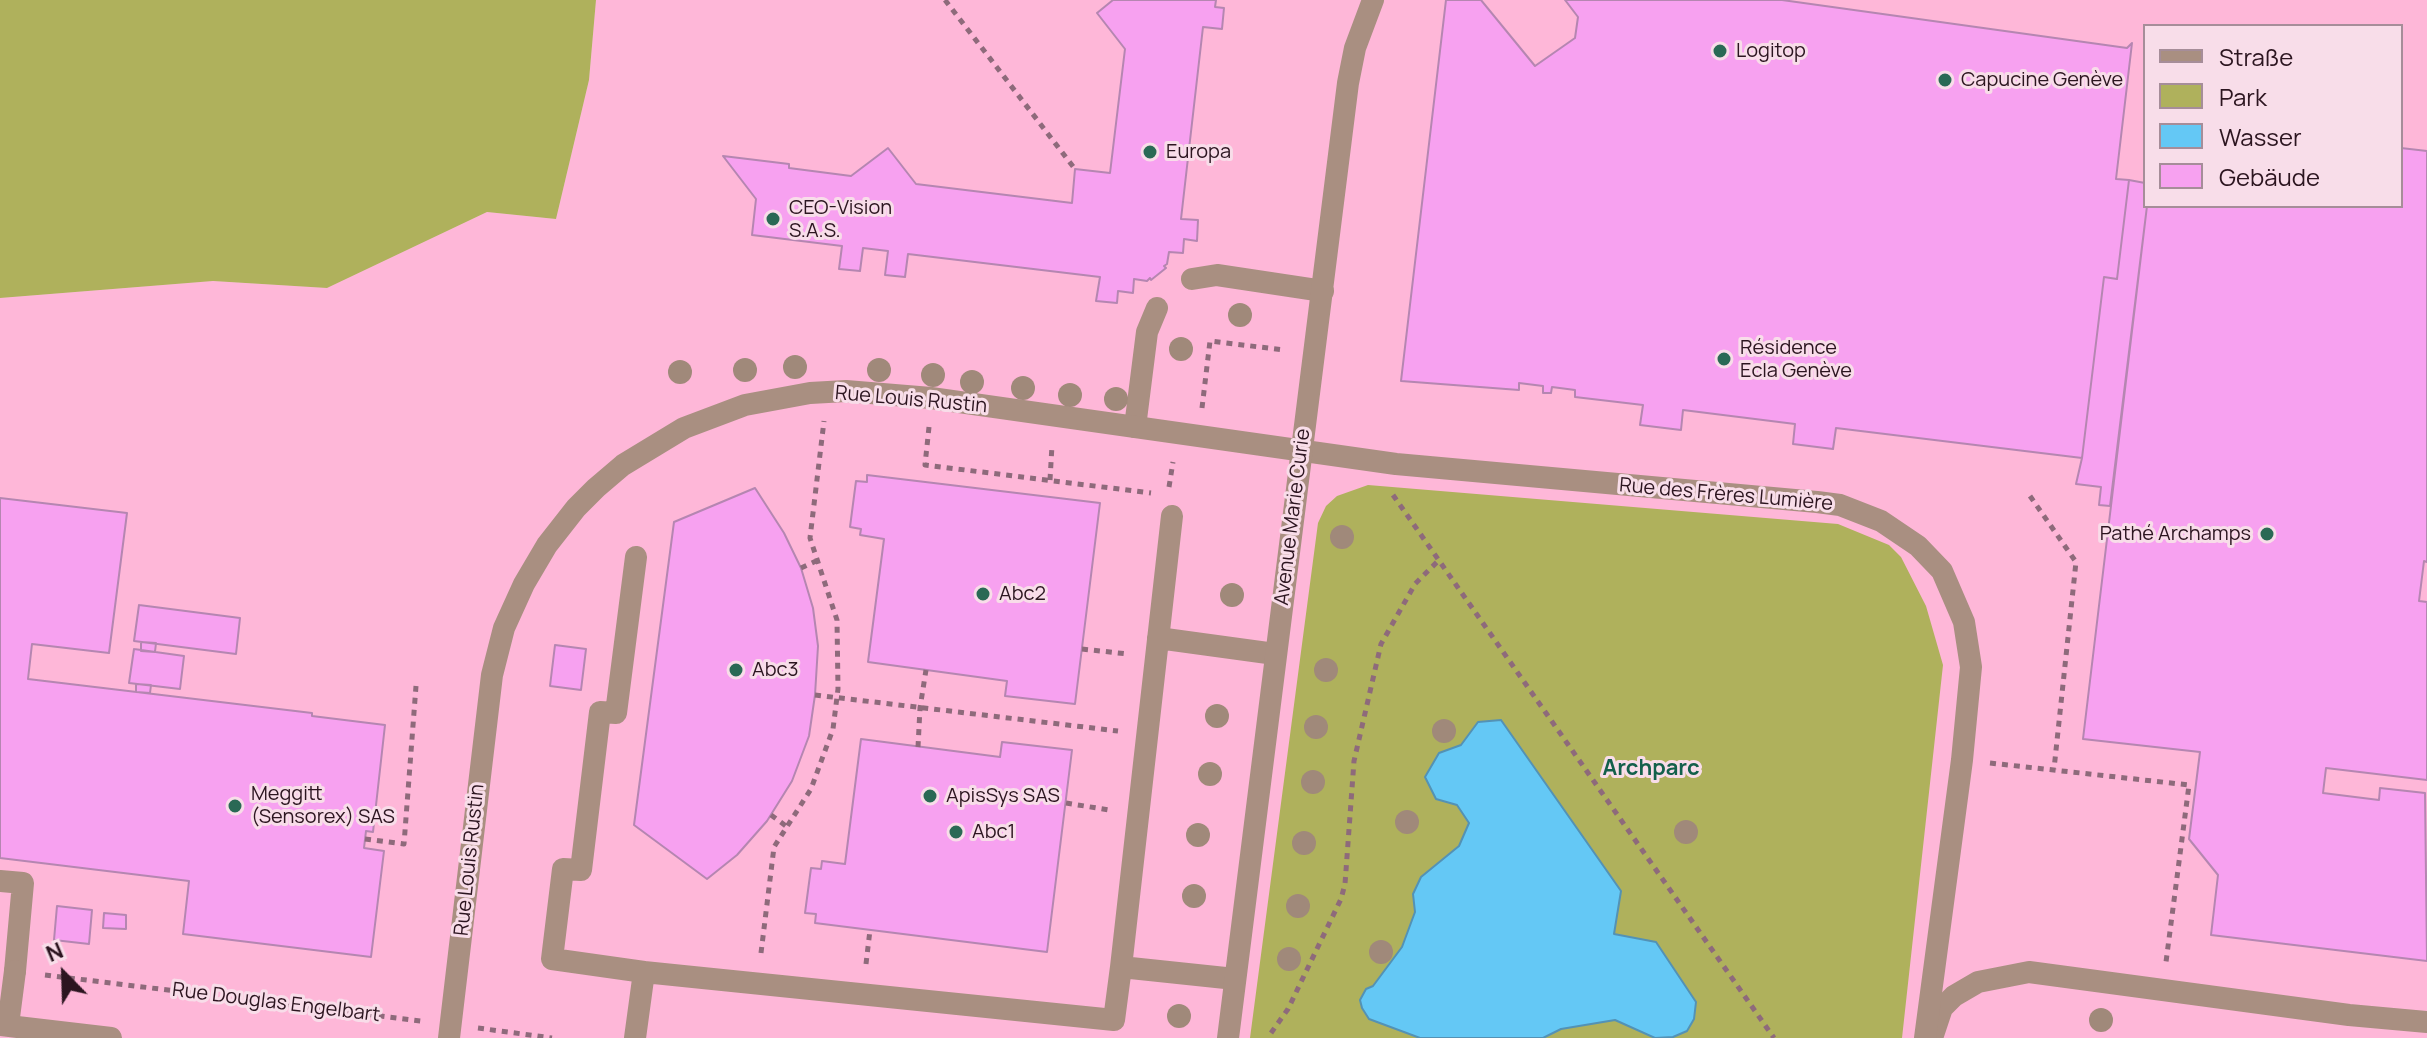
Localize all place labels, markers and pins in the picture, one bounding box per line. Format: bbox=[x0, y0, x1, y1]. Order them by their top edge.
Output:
place label: Logitop bbox=[1736, 39, 1806, 63]
marker: Logitop bbox=[1711, 42, 1729, 60]
place label: Capucine Genève bbox=[1961, 68, 2123, 92]
marker: Capucine Genève bbox=[1936, 71, 1954, 89]
place label: Europa bbox=[1166, 140, 1231, 164]
marker: Europa bbox=[1141, 143, 1159, 161]
place label: CEO-Vision S.A.S. bbox=[789, 196, 892, 243]
marker: CEO-Vision S.A.S. bbox=[764, 210, 782, 228]
place label: Résidence Ecla Genève bbox=[1740, 336, 1852, 383]
marker: Résidence Ecla Genève bbox=[1715, 350, 1733, 368]
place label: Pathé Archamps bbox=[2100, 522, 2251, 546]
marker: Pathé Archamps bbox=[2258, 525, 2276, 543]
place label: Abc2 bbox=[999, 582, 1046, 606]
marker: Abc2 bbox=[974, 585, 992, 603]
place label: Abc3 bbox=[752, 658, 799, 682]
marker: Abc3 bbox=[727, 661, 745, 679]
place label: Meggitt (Sensorex) SAS bbox=[251, 782, 395, 829]
place label: ApisSys SAS bbox=[946, 784, 1060, 808]
marker: ApisSys SAS bbox=[921, 787, 939, 805]
marker: Meggitt (Sensorex) SAS bbox=[226, 797, 244, 815]
place label: Abc1 bbox=[972, 820, 1015, 844]
marker: Abc1 bbox=[947, 823, 965, 841]

